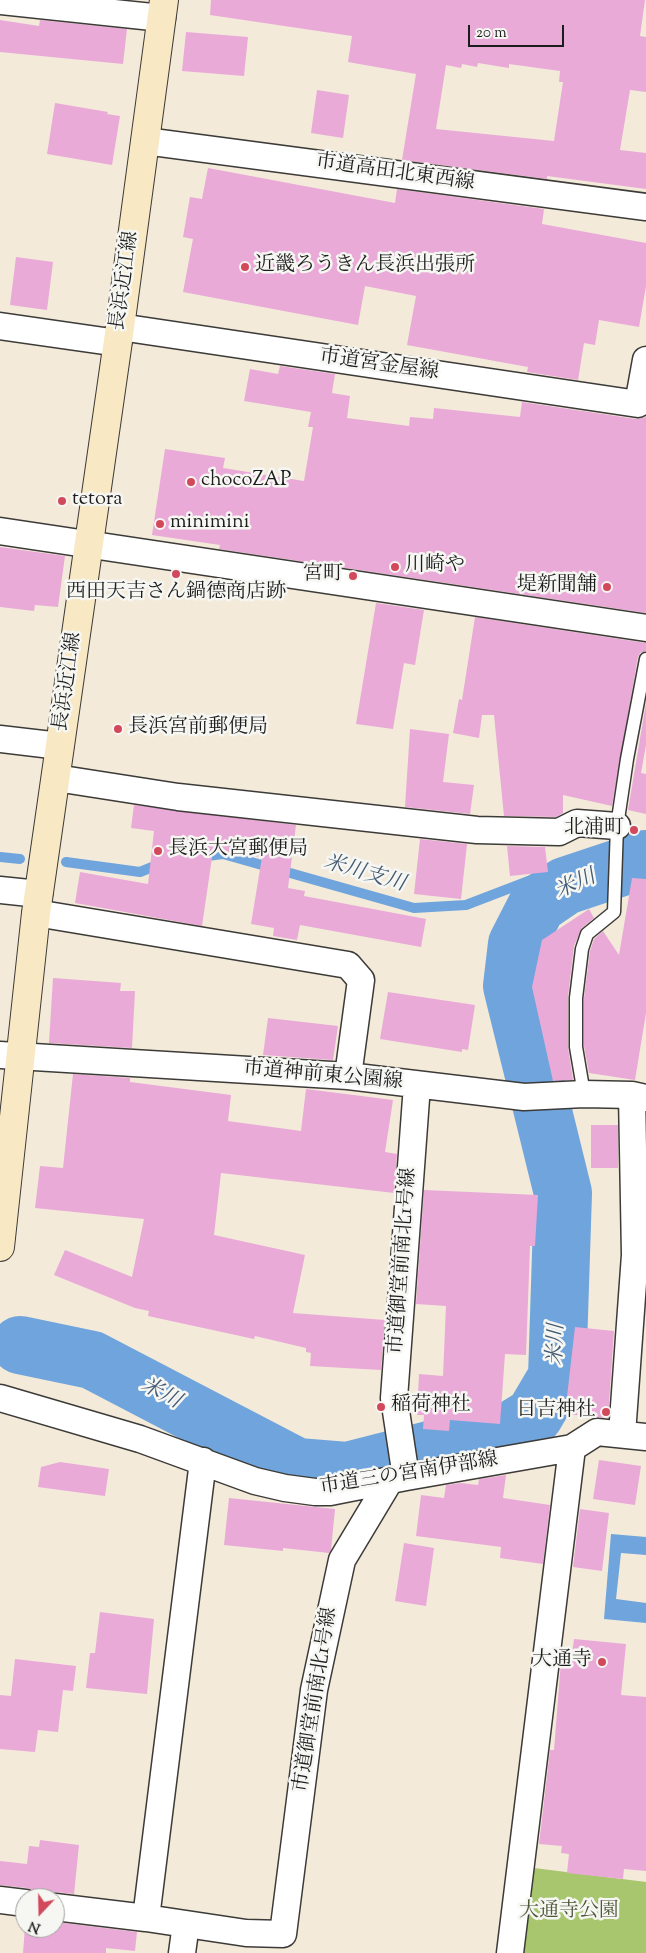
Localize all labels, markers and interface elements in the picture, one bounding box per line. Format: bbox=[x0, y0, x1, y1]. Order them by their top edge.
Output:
scale bar bbox=[471, 15, 567, 47]
text: 20 m bbox=[476, 23, 507, 44]
street label: 市道高田北東西線 bbox=[314, 151, 476, 197]
street label: 長浜近江線 bbox=[107, 230, 145, 332]
place label: 近畿ろうきん長浜出張所 bbox=[255, 255, 475, 279]
marker: 近畿ろうきん長浜出張所 bbox=[239, 261, 251, 273]
street label: 市道宮金屋線 bbox=[318, 346, 440, 386]
place label: chocoZAP bbox=[201, 470, 291, 494]
marker: chocoZAP bbox=[185, 476, 197, 488]
place label: tetora bbox=[72, 489, 123, 513]
marker: tetora bbox=[56, 495, 68, 507]
place label: minimini bbox=[170, 512, 249, 536]
marker: minimini bbox=[154, 518, 166, 530]
place label: 川崎や bbox=[405, 555, 465, 579]
marker: 川崎や bbox=[389, 561, 401, 573]
place label: 宮町 bbox=[303, 564, 343, 588]
marker: 西田天吉さん鍋德商店跡 bbox=[170, 568, 182, 580]
marker: 宮町 bbox=[347, 570, 359, 582]
place label: 堤新聞舗 bbox=[517, 575, 597, 599]
marker: 堤新聞舗 bbox=[601, 581, 613, 593]
place label: 西田天吉さん鍋德商店跡 bbox=[66, 582, 286, 606]
street label: 長浜近江線 bbox=[50, 631, 88, 733]
place label: 長浜宮前郵便局 bbox=[128, 717, 268, 741]
marker: 長浜宮前郵便局 bbox=[112, 723, 124, 735]
place label: 北浦町 bbox=[564, 818, 624, 842]
marker: 北浦町 bbox=[628, 824, 640, 836]
place label: 長浜大宮郵便局 bbox=[168, 839, 308, 863]
marker: 長浜大宮郵便局 bbox=[152, 845, 164, 857]
water label: 米川支川 bbox=[320, 851, 408, 899]
water label: 米川 bbox=[552, 866, 600, 906]
street label: 市道神前東公園線 bbox=[242, 1058, 404, 1096]
street label: 市道御堂前南北1号線 bbox=[386, 1167, 422, 1355]
water label: 米川 bbox=[545, 1324, 571, 1366]
water label: 米川 bbox=[136, 1374, 184, 1416]
place label: 稲荷神社 bbox=[391, 1395, 471, 1419]
place label: 日吉神社 bbox=[516, 1400, 596, 1424]
marker: 稲荷神社 bbox=[375, 1401, 387, 1413]
marker: 日吉神社 bbox=[600, 1406, 612, 1418]
street label: 市道三の宮南伊部線 bbox=[318, 1449, 500, 1501]
street label: 市道御堂前南北1号線 bbox=[291, 1606, 343, 1794]
place label: 大通寺 bbox=[532, 1650, 592, 1674]
marker: 大通寺 bbox=[596, 1656, 608, 1668]
north arrow bbox=[15, 1888, 65, 1938]
park label: 大通寺公園 bbox=[519, 1901, 619, 1925]
text: N bbox=[26, 1915, 44, 1937]

